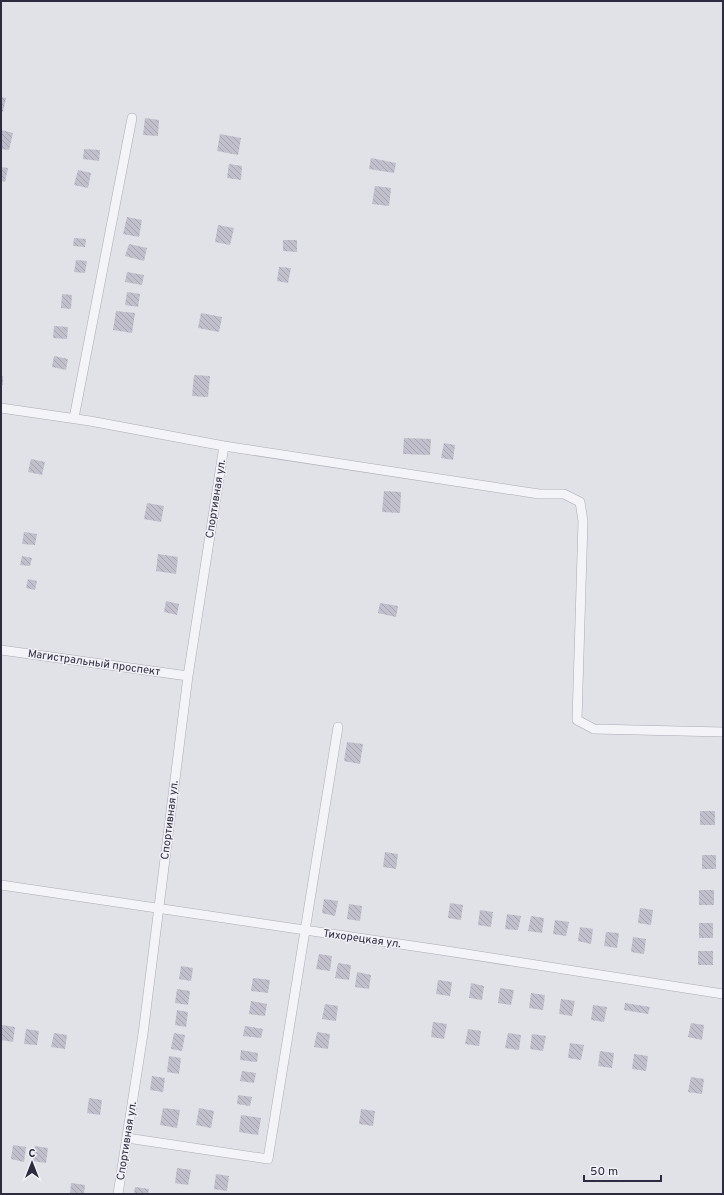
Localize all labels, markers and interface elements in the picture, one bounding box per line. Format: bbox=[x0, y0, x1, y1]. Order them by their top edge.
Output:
street label: Спортивная ул. bbox=[203, 459, 229, 539]
street label: Магистральный проспект bbox=[27, 647, 161, 679]
street label: Спортивная ул. bbox=[158, 780, 182, 860]
street label: Тихорецкая ул. bbox=[322, 927, 402, 951]
street label: Спортивная ул. bbox=[114, 1101, 140, 1181]
north arrow bbox=[12, 1143, 52, 1183]
text: С bbox=[28, 1147, 36, 1161]
scale bar bbox=[584, 1157, 661, 1183]
text: 50 m bbox=[590, 1164, 618, 1180]

